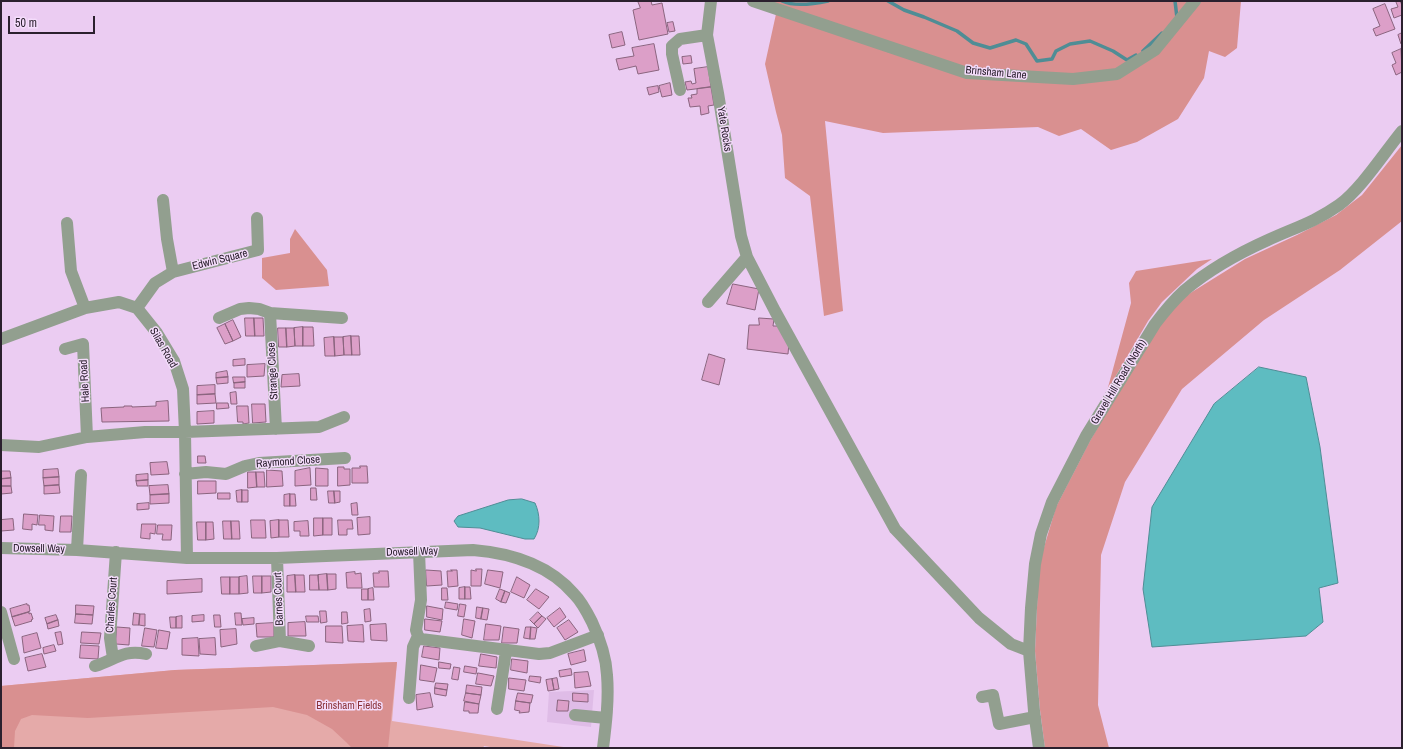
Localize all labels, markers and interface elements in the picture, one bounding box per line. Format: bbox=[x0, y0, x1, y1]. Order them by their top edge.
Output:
scale bar bbox=[10, 8, 97, 34]
text: 50 m bbox=[15, 15, 37, 31]
street label: Brinsham Lane bbox=[965, 64, 1027, 82]
street label: Yate Rocks bbox=[714, 106, 734, 152]
street label: Edwin Square bbox=[191, 247, 249, 273]
street label: Silas Road bbox=[146, 326, 180, 370]
street label: Gravel Hill Road (North) bbox=[1088, 337, 1150, 427]
street label: Strange Close bbox=[265, 342, 281, 400]
street label: Hale Road bbox=[77, 359, 93, 403]
street label: Raymond Close bbox=[256, 453, 320, 471]
street label: Dowsell Way bbox=[13, 542, 65, 556]
street label: Dowsell Way bbox=[386, 545, 438, 559]
street label: Barnes Court bbox=[271, 572, 287, 626]
street label: Charles Court bbox=[103, 577, 121, 633]
park label: Brinsham Fields bbox=[316, 699, 382, 713]

